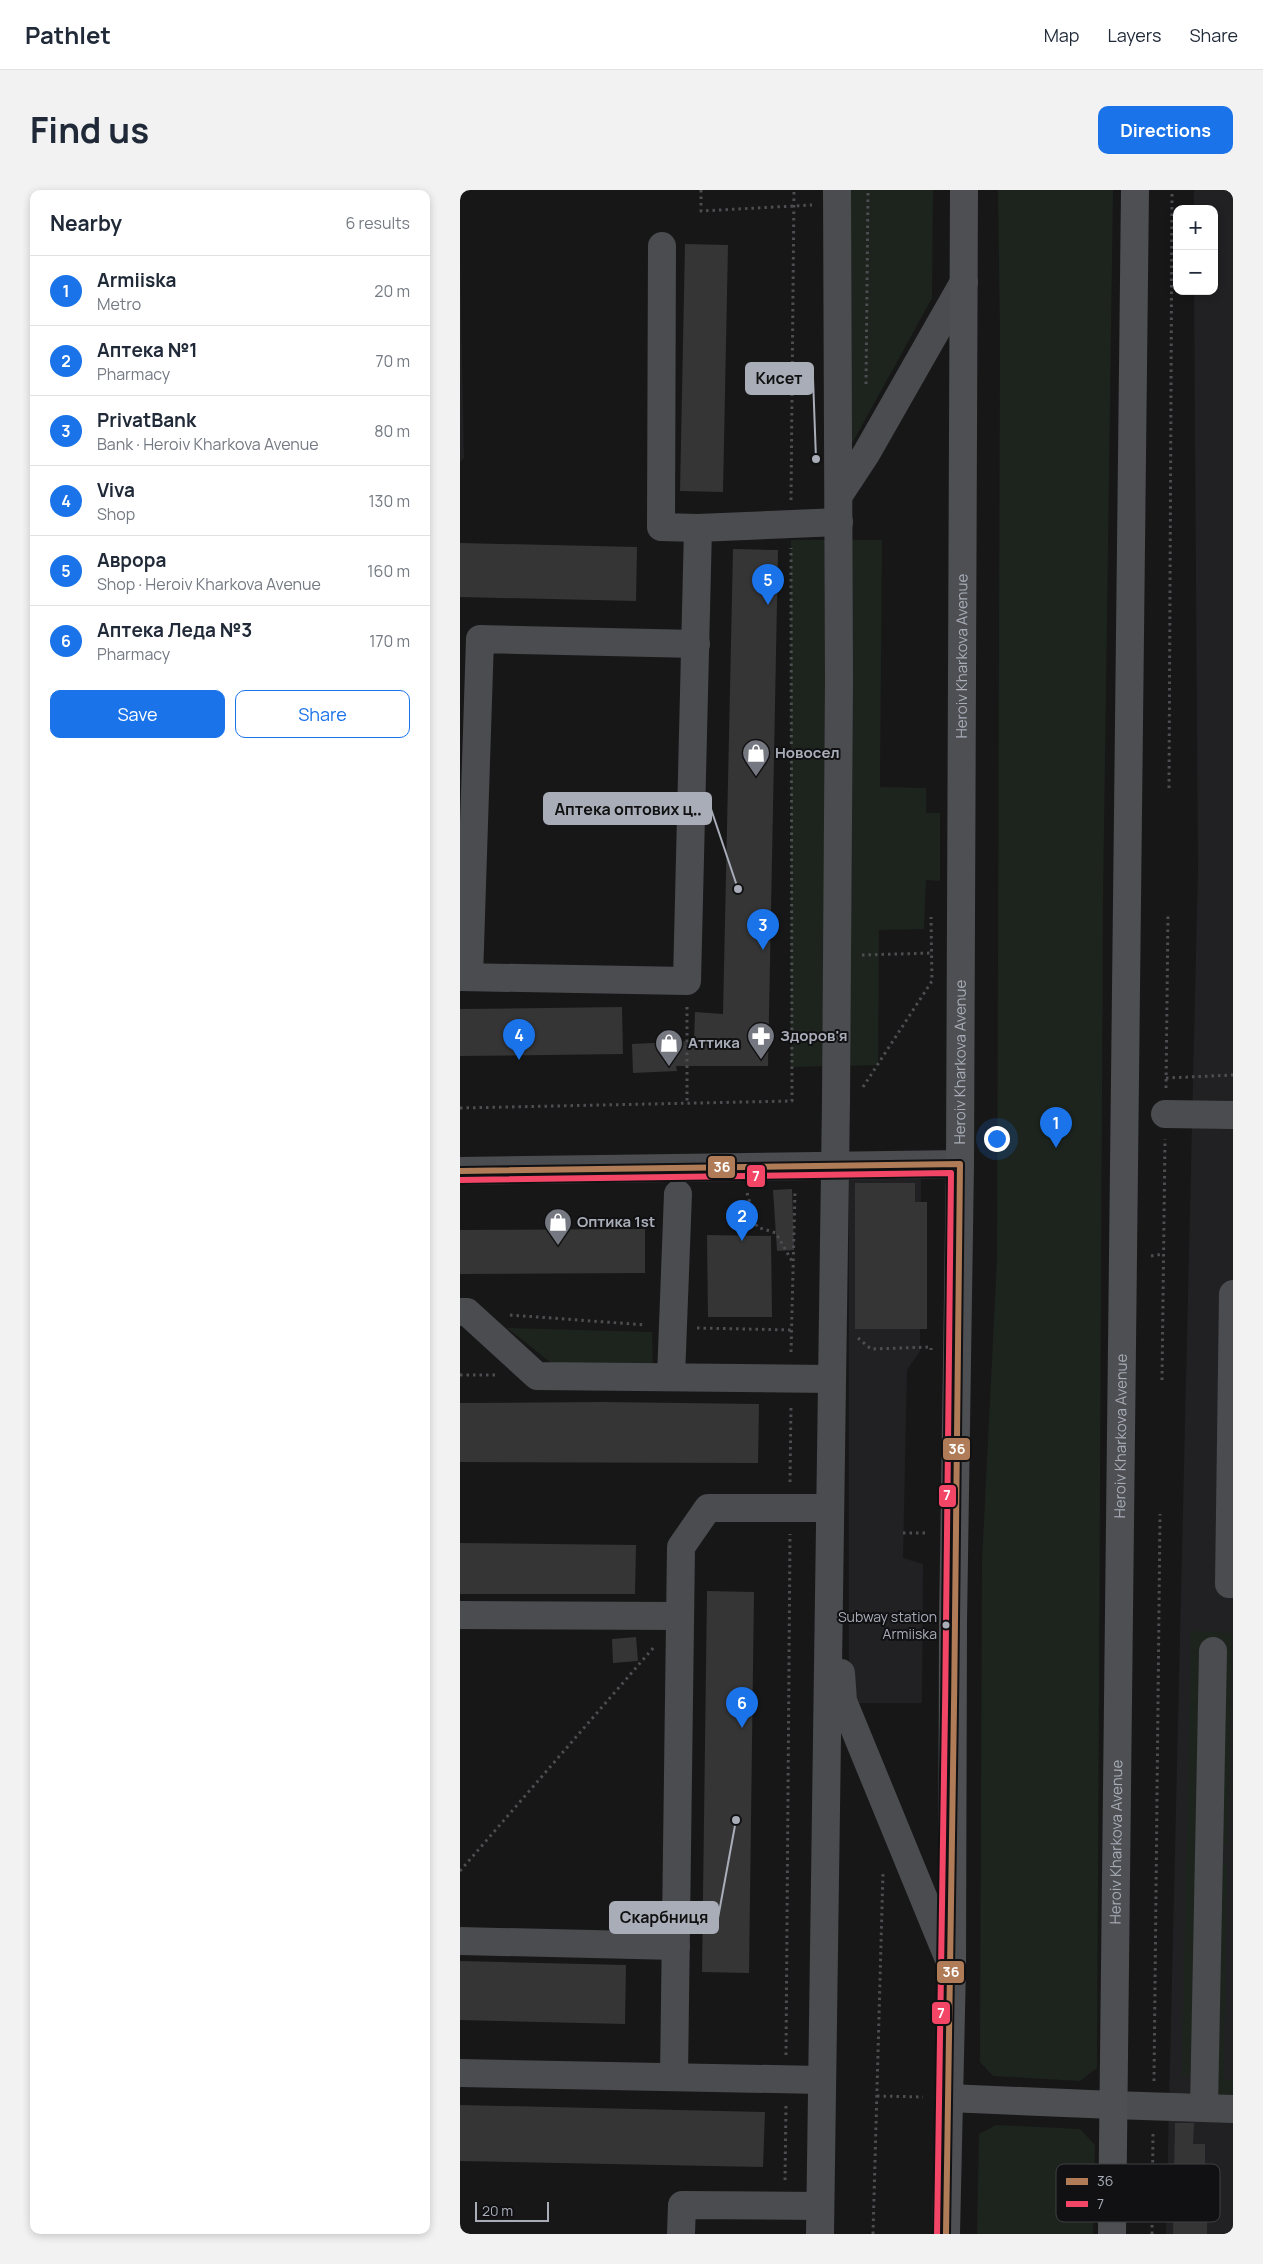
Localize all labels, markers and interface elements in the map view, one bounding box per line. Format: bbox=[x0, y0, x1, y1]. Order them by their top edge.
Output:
text: Pathlet bbox=[25, 18, 111, 51]
text: Map bbox=[1044, 23, 1079, 47]
text: Layers bbox=[1107, 23, 1161, 47]
text: Share bbox=[1189, 23, 1238, 47]
text: Find us bbox=[30, 106, 149, 154]
button: Directions bbox=[1098, 106, 1233, 154]
map controls bbox=[1173, 205, 1218, 295]
button: + bbox=[1173, 205, 1218, 250]
text: Nearby bbox=[50, 209, 122, 237]
text: 6 results bbox=[345, 212, 410, 234]
button: − bbox=[1173, 250, 1218, 295]
text: Armiiska bbox=[97, 267, 177, 293]
text: 1 bbox=[62, 280, 70, 302]
text: 20 m bbox=[374, 280, 410, 302]
text: Metro bbox=[97, 293, 141, 315]
text: Аптека №1 bbox=[97, 337, 198, 363]
text: 2 bbox=[61, 350, 71, 372]
text: 70 m bbox=[375, 350, 410, 372]
text: Pharmacy bbox=[97, 363, 170, 385]
callout: Кисет bbox=[746, 363, 813, 394]
text: Кисет bbox=[755, 367, 803, 389]
text: PrivatBank bbox=[97, 407, 196, 433]
text: 3 bbox=[61, 420, 71, 442]
text: 80 m bbox=[374, 420, 410, 442]
text: Bank · Heroiv Kharkova Avenue bbox=[97, 433, 319, 455]
text: Viva bbox=[97, 477, 135, 503]
text: 4 bbox=[61, 490, 71, 512]
text: 130 m bbox=[368, 490, 410, 512]
text: Shop bbox=[97, 503, 135, 525]
text: Аврора bbox=[97, 547, 166, 573]
text: 5 bbox=[61, 560, 71, 582]
text: 160 m bbox=[367, 560, 410, 582]
pin: 5 bbox=[752, 564, 784, 605]
text: Shop · Heroiv Kharkova Avenue bbox=[97, 573, 321, 595]
street label: Heroiv Kharkova Avenue bbox=[951, 573, 972, 739]
text: Аптека Леда №3 bbox=[97, 617, 252, 643]
text: 6 bbox=[61, 630, 71, 652]
text: 170 m bbox=[369, 630, 410, 652]
text: Pharmacy bbox=[97, 643, 170, 665]
button: Save bbox=[50, 690, 225, 738]
button: Share bbox=[235, 690, 410, 738]
shop icon: Новосел bbox=[741, 738, 771, 777]
place label: Новосел bbox=[775, 742, 840, 763]
callout: Аптека оптових ц‥ bbox=[544, 793, 711, 824]
text: Аптека оптових ц‥ bbox=[554, 798, 702, 820]
pin: 3 bbox=[747, 909, 779, 950]
street label: Heroiv Kharkova Avenue bbox=[949, 979, 971, 1145]
pin: 4 bbox=[503, 1019, 535, 1060]
pharmacy icon: Здоров'я bbox=[746, 1021, 776, 1060]
place label: Здоров'я bbox=[780, 1025, 848, 1046]
shop icon: Аттика bbox=[654, 1028, 684, 1067]
place label: Аттика bbox=[688, 1032, 740, 1053]
pin: 1 bbox=[1040, 1107, 1072, 1148]
your location bbox=[984, 1126, 1010, 1152]
line badge: 36 bbox=[707, 1155, 736, 1179]
text: 36 bbox=[714, 1157, 730, 1176]
line badge: 7 bbox=[746, 1164, 766, 1188]
text: 7 bbox=[752, 1166, 760, 1185]
pin: 2 bbox=[726, 1200, 758, 1241]
shop icon: Оптика 1st bbox=[543, 1207, 573, 1246]
place label: Оптика 1st bbox=[577, 1211, 655, 1232]
street label: Heroiv Kharkova Avenue bbox=[1109, 1353, 1132, 1519]
line badge: 36 bbox=[942, 1437, 971, 1461]
text: 36 bbox=[949, 1439, 965, 1458]
line badge: 7 bbox=[938, 1484, 957, 1508]
text: 7 bbox=[943, 1485, 951, 1504]
place label: Subway station Armiiska bbox=[838, 1607, 937, 1643]
marker: Subway station Armiiska bbox=[941, 1620, 951, 1630]
pin: 6 bbox=[726, 1687, 758, 1728]
street label: Heroiv Kharkova Avenue bbox=[1104, 1759, 1127, 1924]
callout: Скарбниця bbox=[610, 1902, 718, 1933]
text: Скарбниця bbox=[620, 1906, 708, 1928]
line badge: 36 bbox=[936, 1960, 965, 1984]
text: 36 bbox=[943, 1962, 959, 1981]
line badge: 7 bbox=[931, 2001, 951, 2025]
text: 7 bbox=[937, 2003, 945, 2022]
legend bbox=[1056, 2164, 1220, 2222]
text: 36 bbox=[1097, 2171, 1113, 2190]
text: 7 bbox=[1097, 2194, 1104, 2213]
scale bar bbox=[475, 2199, 549, 2222]
text: 20 m bbox=[482, 2201, 513, 2220]

